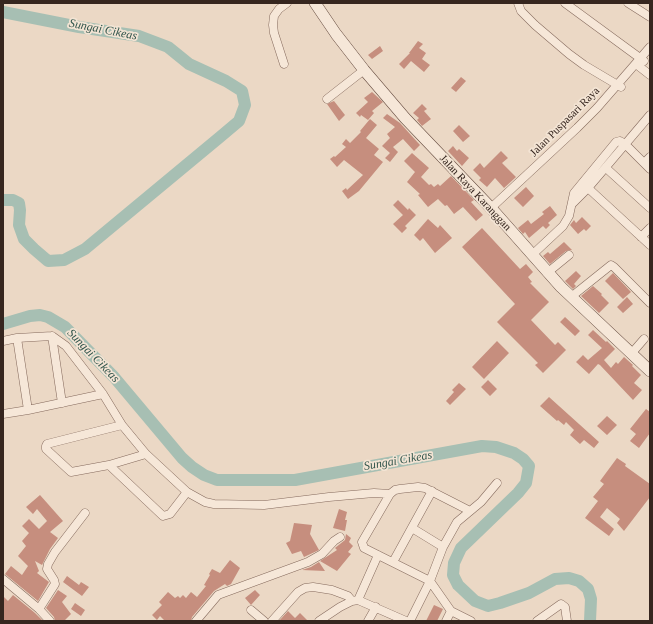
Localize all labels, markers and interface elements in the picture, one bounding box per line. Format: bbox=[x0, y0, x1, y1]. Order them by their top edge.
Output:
water label: Sungai Cikeas bbox=[68, 16, 138, 44]
street label: Jalan Puspasari Raya bbox=[527, 84, 603, 160]
street label: Jalan Raya Karanggan bbox=[436, 152, 514, 234]
water label: Sungai Cikeas bbox=[64, 326, 122, 386]
water label: Sungai Cikeas bbox=[363, 448, 433, 474]

